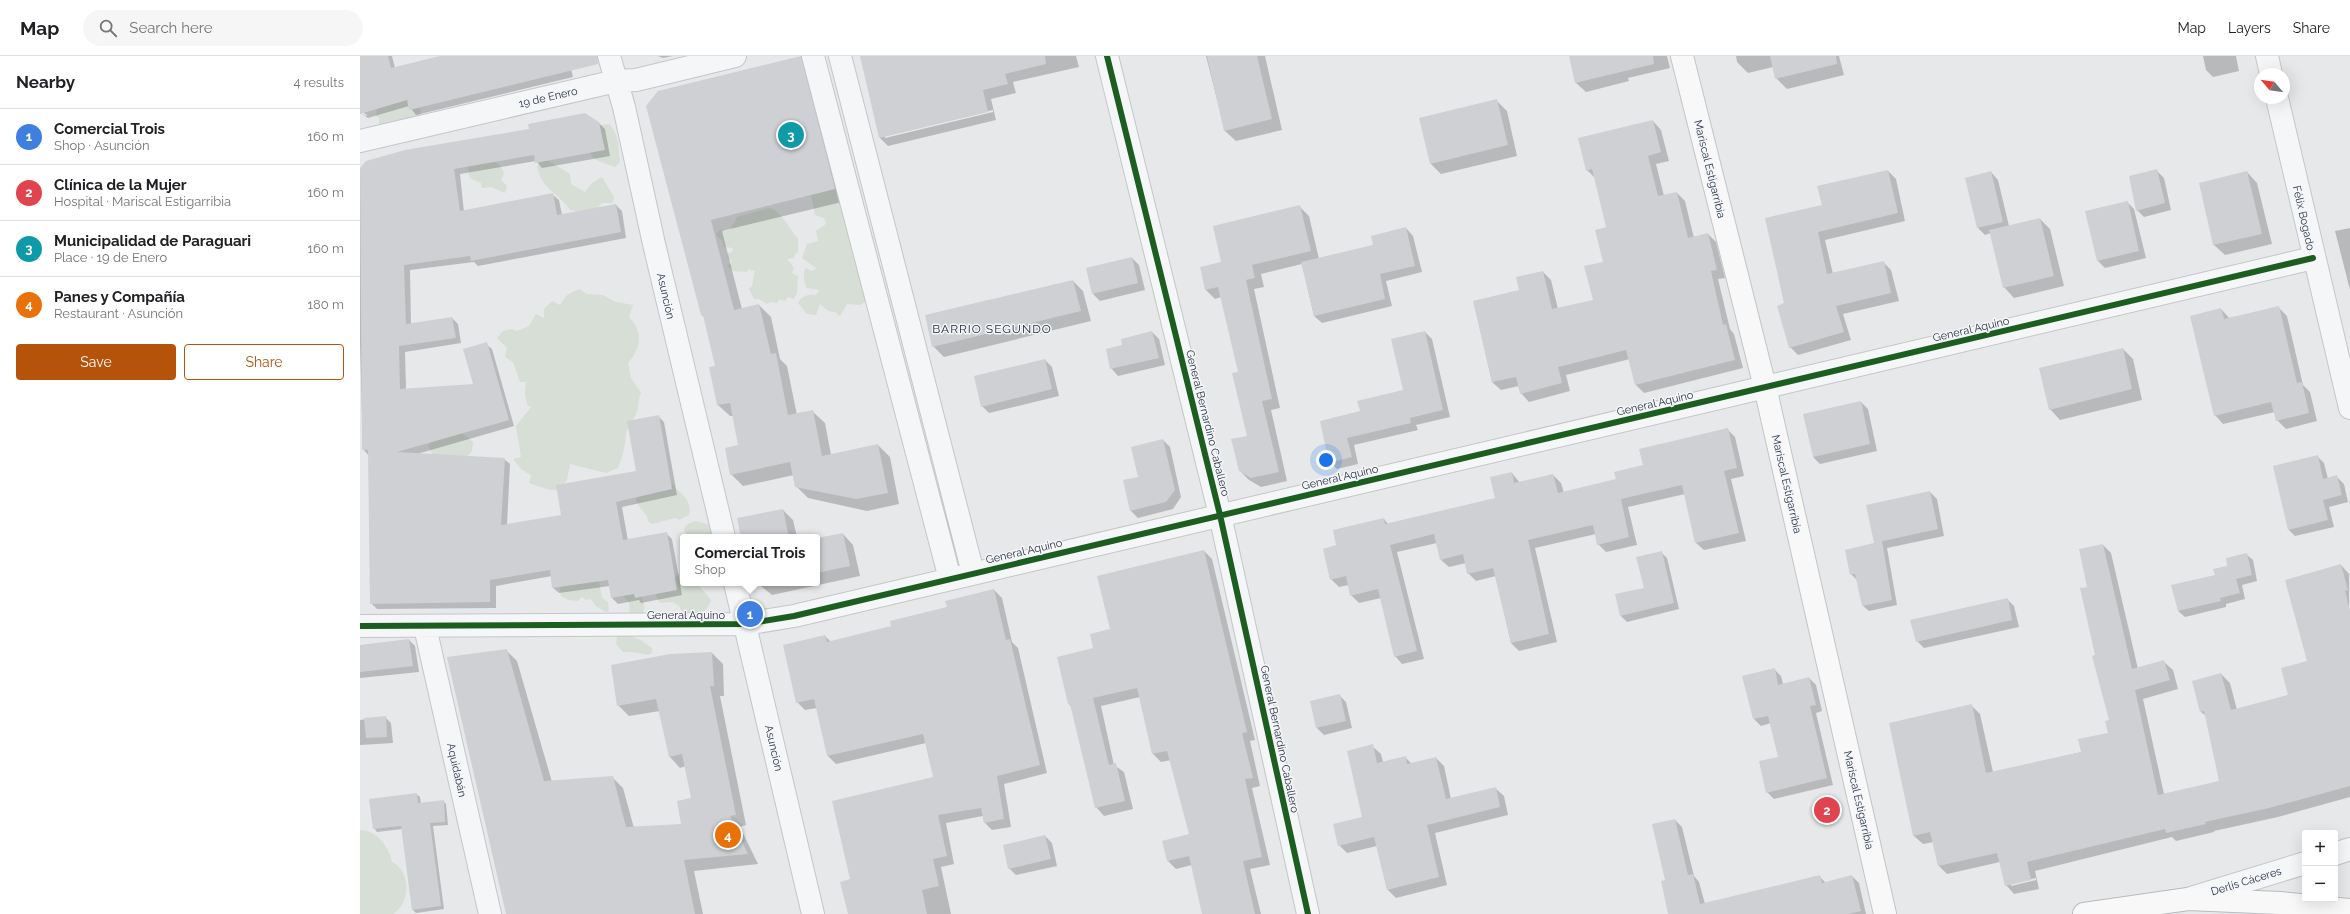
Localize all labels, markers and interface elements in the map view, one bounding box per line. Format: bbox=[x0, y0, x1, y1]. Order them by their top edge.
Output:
search box bbox=[83, 10, 363, 46]
text: Map bbox=[20, 17, 59, 39]
icon: search bbox=[97, 17, 119, 39]
text: Search here bbox=[129, 19, 213, 37]
text: Map bbox=[2178, 20, 2206, 36]
text: Layers bbox=[2228, 20, 2271, 36]
text: Share bbox=[2293, 20, 2330, 36]
north arrow bbox=[2254, 68, 2290, 104]
text: Nearby bbox=[16, 72, 75, 92]
text: 4 results bbox=[293, 75, 344, 90]
street label: 19 de Enero bbox=[518, 84, 579, 111]
street label: Mariscal Estigarribia bbox=[1691, 119, 1728, 220]
text: Comercial Trois bbox=[54, 120, 165, 138]
pin: 3 bbox=[778, 120, 804, 150]
text: 1 bbox=[26, 129, 32, 144]
text: 160 m bbox=[307, 129, 344, 144]
text: Shop · Asunción bbox=[54, 138, 149, 153]
text: Clínica de la Mujer bbox=[54, 176, 187, 194]
street label: Félix Bogado bbox=[2290, 184, 2317, 252]
text: 2 bbox=[25, 185, 33, 200]
text: 160 m bbox=[307, 185, 344, 200]
text: Hospital · Mariscal Estigarribia bbox=[54, 194, 231, 209]
text: Municipalidad de Paraguari bbox=[54, 232, 251, 250]
text: 3 bbox=[25, 241, 33, 256]
text: 160 m bbox=[307, 241, 344, 256]
text: Place · 19 de Enero bbox=[54, 250, 167, 265]
street label: Asunción bbox=[654, 272, 677, 320]
text: Panes y Compañía bbox=[54, 288, 185, 306]
text: 4 bbox=[25, 297, 33, 312]
text: 180 m bbox=[308, 297, 344, 312]
text: Restaurant · Asunción bbox=[54, 306, 183, 321]
street label: General Aquino bbox=[1932, 314, 2011, 345]
district label: BARRIO SEGUNDO bbox=[932, 322, 1052, 336]
button: Save bbox=[16, 344, 176, 380]
button: Share bbox=[184, 344, 344, 380]
street label: General Bernardino Caballero bbox=[1183, 349, 1232, 498]
street label: General Aquino bbox=[1616, 388, 1695, 419]
street label: Mariscal Estigarribia bbox=[1769, 434, 1804, 535]
your location bbox=[1316, 450, 1336, 470]
street label: General Aquino bbox=[1301, 462, 1380, 493]
popup bbox=[680, 534, 820, 586]
street label: General Aquino bbox=[985, 536, 1064, 567]
text: Comercial Trois bbox=[695, 544, 805, 562]
text: Shop bbox=[695, 562, 726, 577]
pin: 1 bbox=[737, 599, 763, 629]
street label: General Aquino bbox=[647, 609, 726, 622]
street label: General Bernardino Caballero bbox=[1258, 664, 1302, 814]
street label: Asunción bbox=[762, 724, 785, 772]
street label: Aquidabán bbox=[444, 742, 469, 798]
street label: Mariscal Estigarribia bbox=[1841, 750, 1876, 851]
pin: 2 bbox=[1814, 795, 1840, 825]
pin: 4 bbox=[715, 820, 741, 850]
map controls bbox=[2302, 830, 2338, 902]
button: + bbox=[2302, 830, 2338, 866]
street label: Derlis Cáceres bbox=[2209, 865, 2283, 898]
button: − bbox=[2302, 866, 2338, 902]

